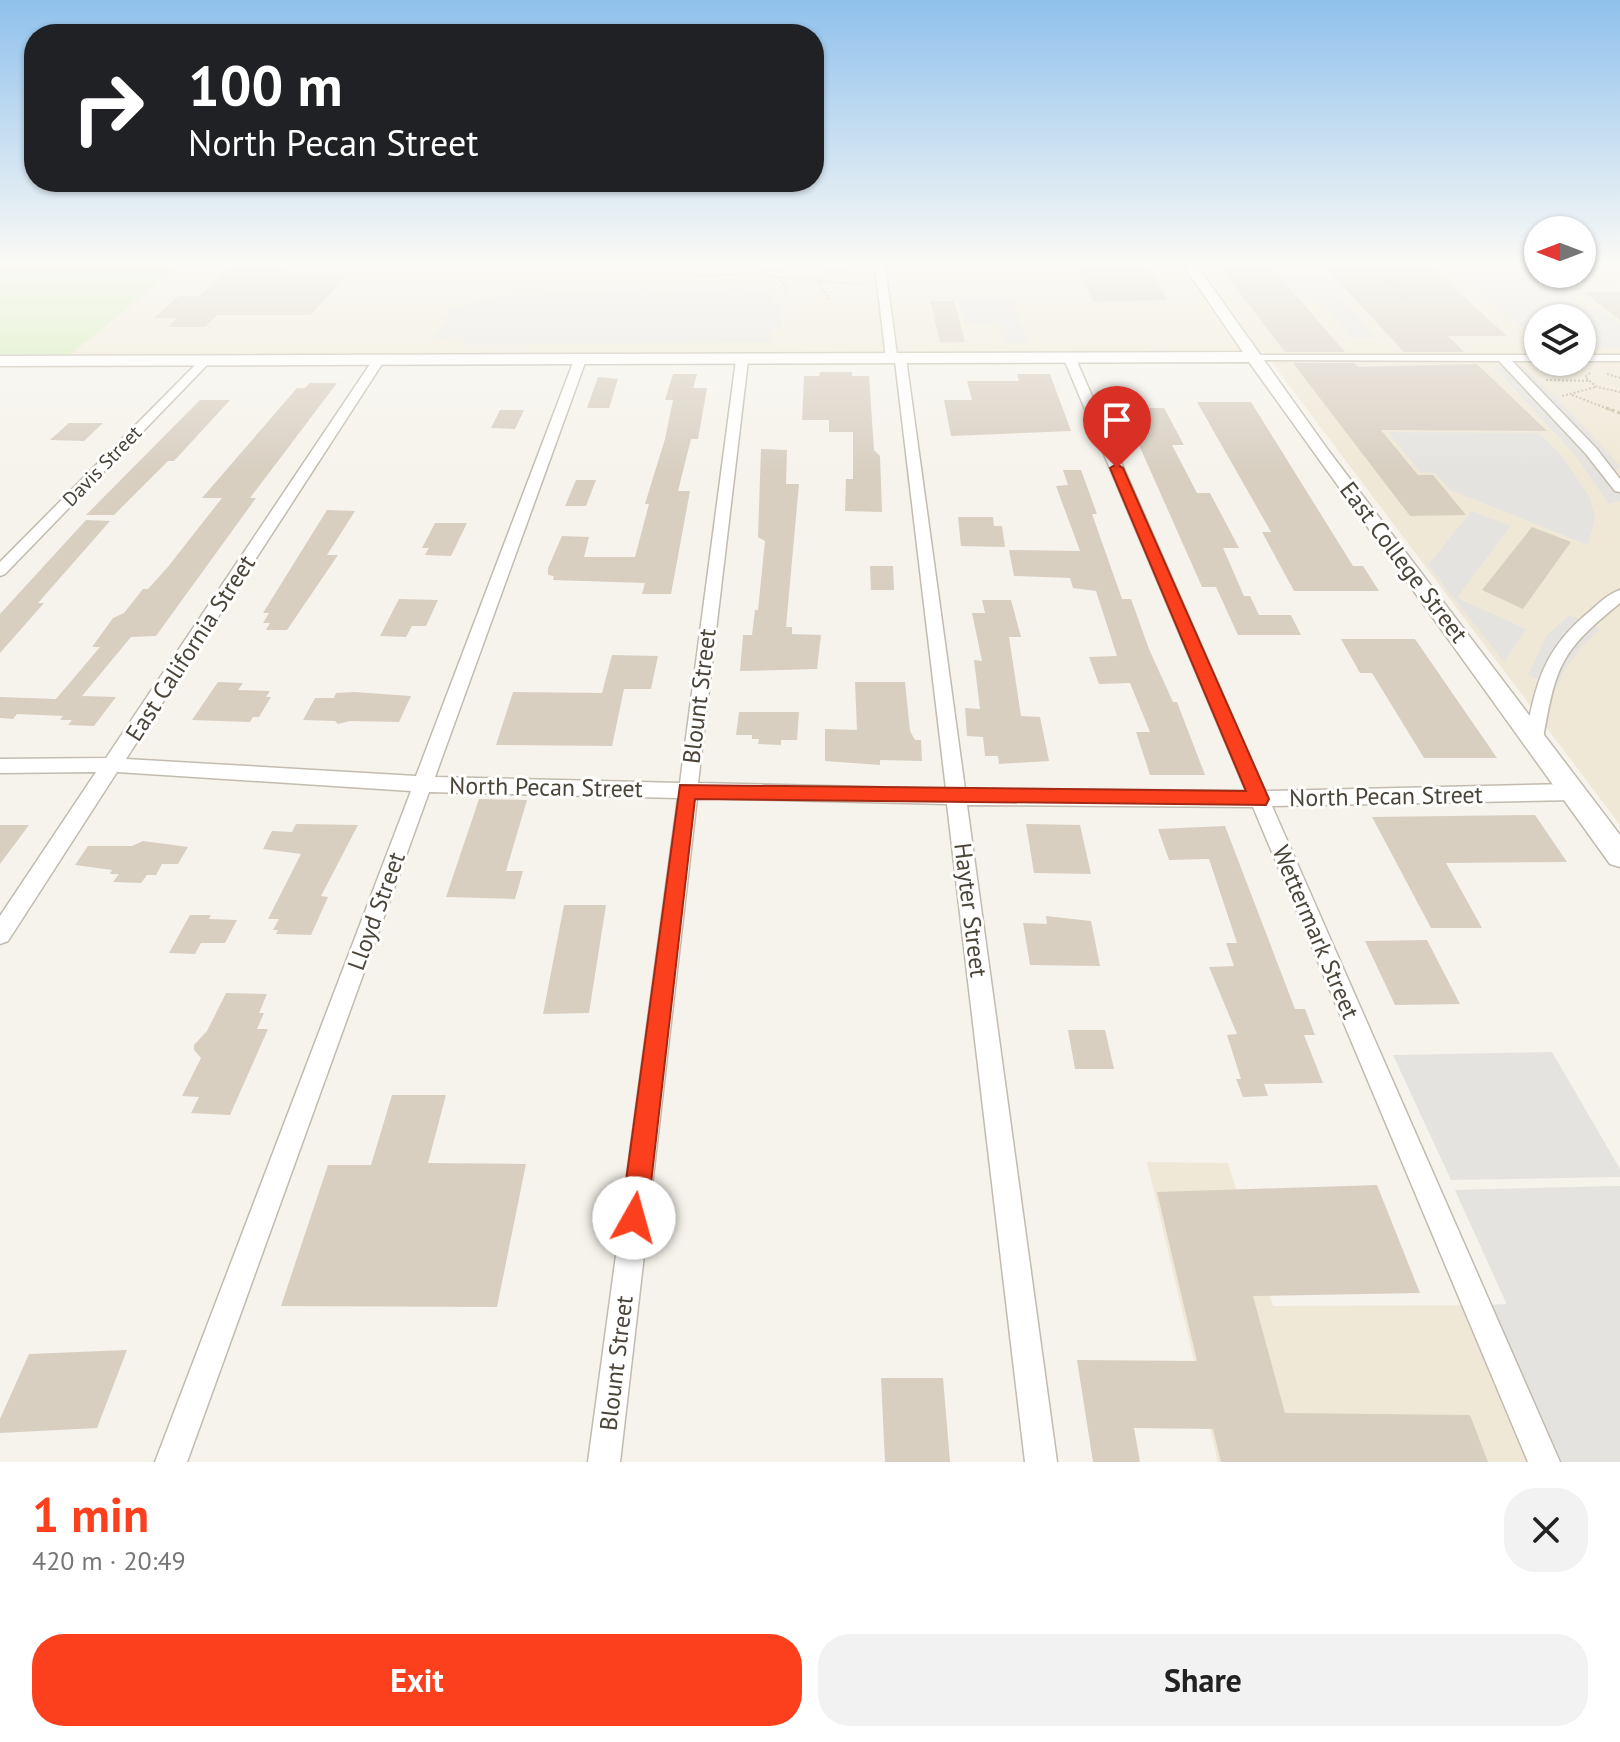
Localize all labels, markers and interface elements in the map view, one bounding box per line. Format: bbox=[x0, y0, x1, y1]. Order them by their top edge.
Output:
text: 100 m bbox=[188, 49, 343, 121]
icon: right bbox=[56, 56, 160, 160]
text: North Pecan Street bbox=[188, 119, 478, 166]
north arrow bbox=[1524, 216, 1596, 288]
map controls bbox=[1524, 216, 1596, 376]
button: layers bbox=[1524, 304, 1596, 376]
pin bbox=[1083, 386, 1151, 468]
icon: arrive bbox=[1095, 398, 1139, 442]
street label: Davis Street bbox=[57, 420, 147, 512]
street label: East College Street bbox=[1333, 475, 1475, 649]
street label: East California Street bbox=[118, 549, 262, 747]
street label: Blount Street bbox=[675, 627, 723, 765]
street label: North Pecan Street bbox=[449, 770, 643, 804]
street label: North Pecan Street bbox=[1289, 779, 1483, 813]
street label: Hayter Street bbox=[947, 841, 995, 979]
street label: Wettermark Street bbox=[1266, 841, 1366, 1023]
street label: Lloyd Street bbox=[340, 848, 412, 974]
position arrow bbox=[592, 1176, 676, 1260]
street label: Blount Street bbox=[592, 1294, 640, 1432]
text: 1 min bbox=[32, 1483, 149, 1545]
button: close bbox=[1504, 1488, 1588, 1572]
text: 420 m · 20:49 bbox=[32, 1544, 186, 1577]
button: Exit bbox=[32, 1634, 802, 1726]
button: Share bbox=[818, 1634, 1588, 1726]

